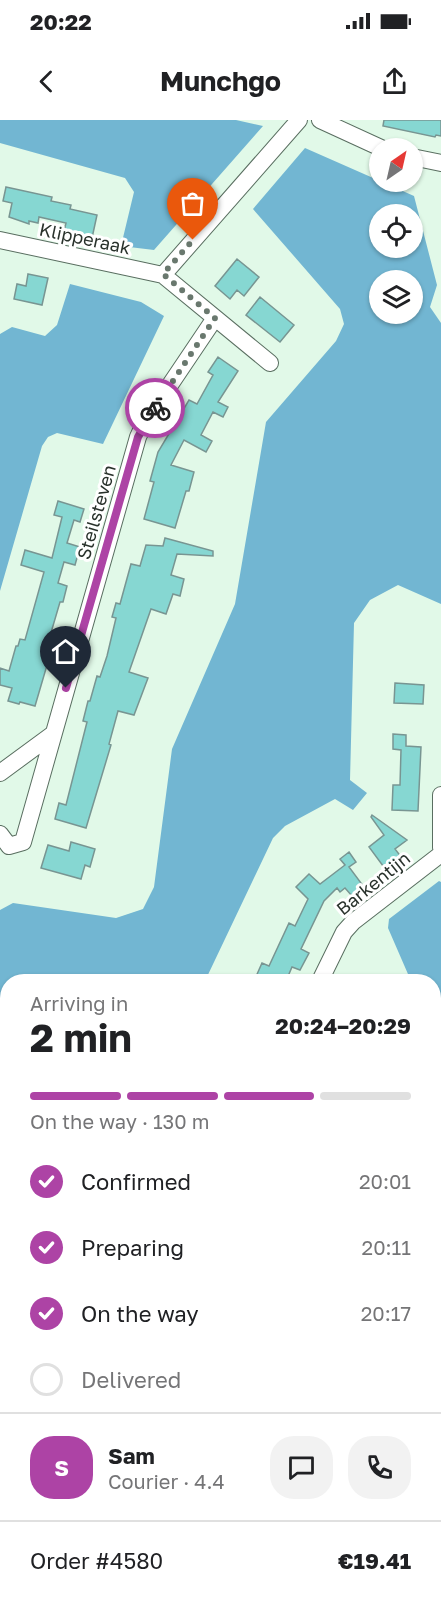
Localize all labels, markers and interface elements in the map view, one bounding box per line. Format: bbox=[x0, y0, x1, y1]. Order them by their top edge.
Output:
text: 20:22 bbox=[30, 8, 92, 35]
icon: back bbox=[30, 65, 63, 98]
text: Munchgo bbox=[160, 65, 281, 97]
icon: share bbox=[378, 65, 411, 98]
north arrow bbox=[369, 138, 423, 192]
map controls bbox=[369, 138, 423, 324]
pin bbox=[167, 178, 218, 240]
icon: bag bbox=[176, 187, 209, 220]
button: locate bbox=[369, 204, 423, 258]
street label: Klipperaak bbox=[37, 218, 133, 258]
button: layers bbox=[369, 270, 423, 324]
courier bbox=[125, 378, 185, 438]
icon: bike bbox=[139, 392, 172, 425]
street label: Steilsteven bbox=[72, 462, 120, 562]
pin bbox=[40, 626, 91, 688]
icon: home bbox=[49, 635, 82, 668]
street label: Barkentijn bbox=[332, 847, 414, 919]
text: Arriving in bbox=[30, 991, 128, 1015]
text: 20:24–20:29 bbox=[275, 1012, 411, 1039]
text: 2 min bbox=[30, 1014, 132, 1061]
text: On the way · 130 m bbox=[30, 1109, 209, 1133]
icon: check bbox=[30, 1165, 63, 1198]
text: Confirmed bbox=[81, 1168, 191, 1195]
text: 20:01 bbox=[359, 1169, 411, 1193]
icon: check bbox=[30, 1231, 63, 1264]
text: Preparing bbox=[81, 1234, 184, 1261]
text: 20:11 bbox=[362, 1235, 411, 1259]
icon: check bbox=[30, 1297, 63, 1330]
text: On the way bbox=[81, 1300, 199, 1327]
text: 20:17 bbox=[361, 1301, 411, 1325]
text: Delivered bbox=[81, 1366, 181, 1393]
button: chat bbox=[270, 1436, 333, 1499]
button: phone bbox=[348, 1436, 411, 1499]
text: Sam bbox=[108, 1442, 155, 1469]
text: S bbox=[54, 1454, 69, 1481]
text: Courier · 4.4 bbox=[108, 1469, 225, 1493]
text: Order #4580 bbox=[30, 1547, 163, 1574]
text: €19.41 bbox=[338, 1547, 411, 1574]

